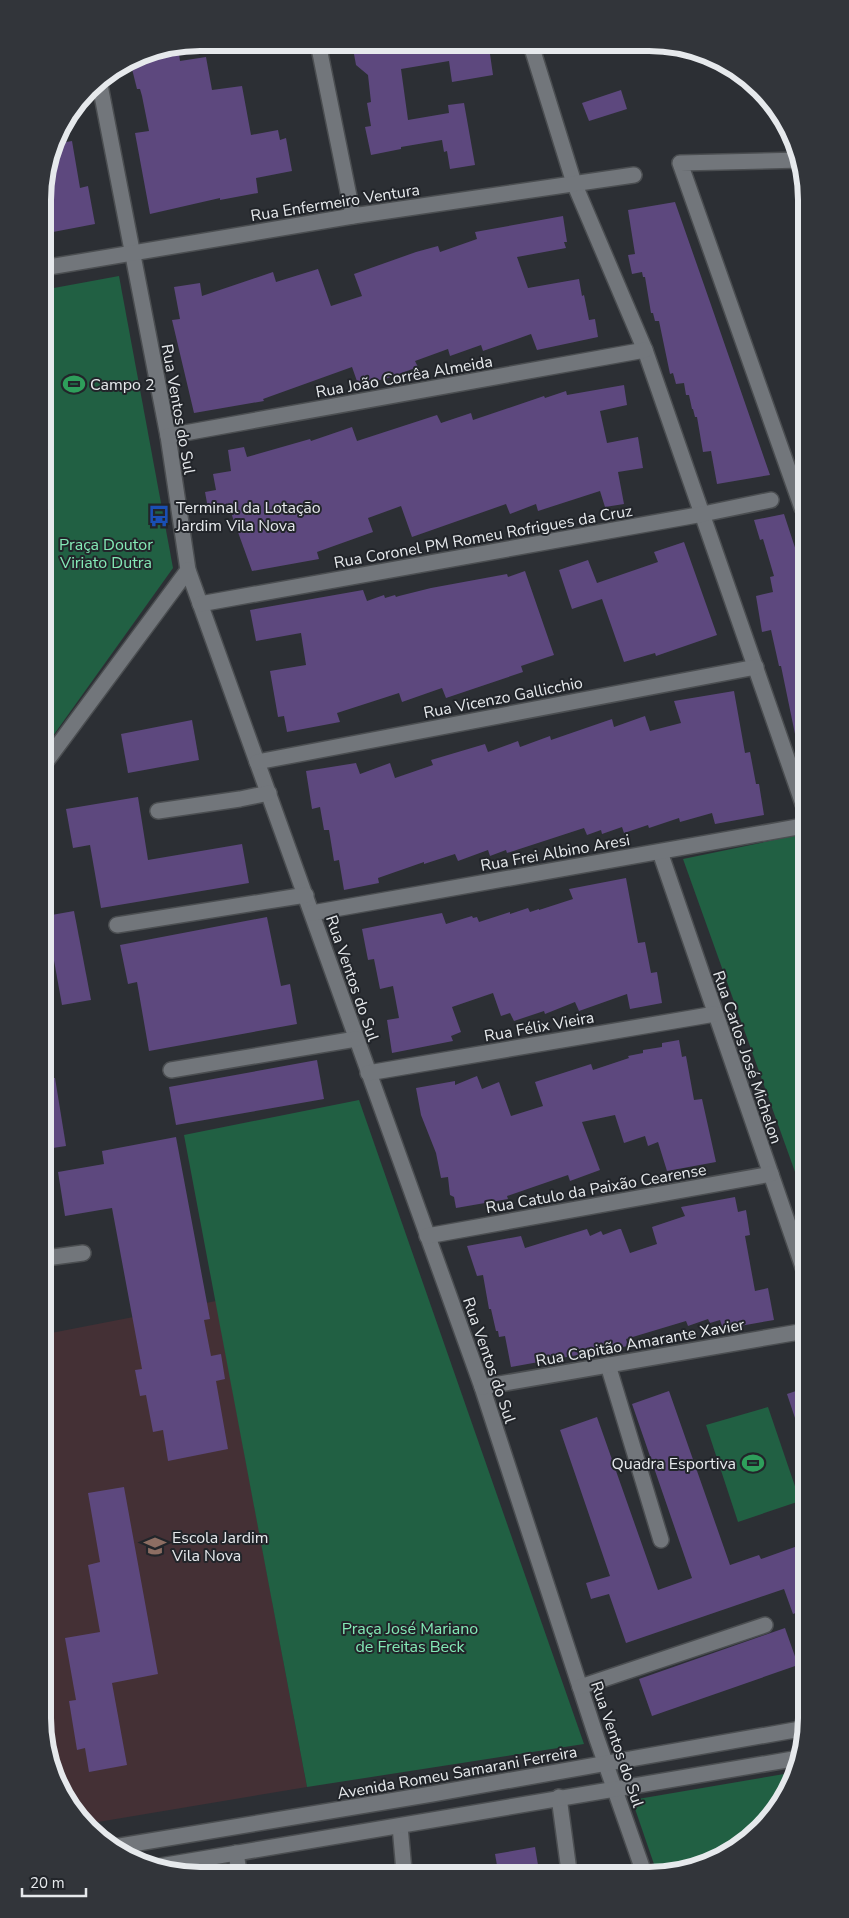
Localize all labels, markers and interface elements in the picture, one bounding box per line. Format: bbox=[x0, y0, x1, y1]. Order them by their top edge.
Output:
street label: Rua Enfermeiro Ventura bbox=[249, 179, 421, 227]
street label: Rua Ventos do Sul bbox=[156, 342, 200, 476]
street label: Rua João Corrêa Almeida bbox=[314, 351, 494, 403]
sports icon: Campo 2 bbox=[61, 371, 87, 397]
place label: Campo 2 bbox=[90, 374, 155, 396]
place label: Terminal da Lotação Jardim Vila Nova bbox=[175, 497, 321, 537]
street label: Rua Coronel PM Romeu Rofrigues da Cruz bbox=[332, 500, 634, 574]
bus stop icon: Terminal da Lotação Jardim Vila Nova bbox=[146, 503, 172, 529]
park label: Praça Doutor Viriato Dutra bbox=[59, 534, 153, 574]
street label: Rua Vicenzo Gallicchio bbox=[422, 672, 585, 724]
street label: Rua Frei Albino Aresi bbox=[479, 829, 632, 877]
street label: Rua Ventos do Sul bbox=[320, 912, 384, 1045]
street label: Rua Carlos José Michelon bbox=[707, 968, 787, 1147]
street label: Rua Félix Vieira bbox=[482, 1006, 596, 1047]
street label: Rua Catulo da Paixão Cearense bbox=[484, 1159, 708, 1219]
street label: Rua Ventos do Sul bbox=[457, 1294, 521, 1427]
street label: Rua Capitão Amarante Xavier bbox=[534, 1314, 747, 1372]
sports icon: Quadra Esportiva bbox=[740, 1450, 766, 1476]
place label: Quadra Esportiva bbox=[612, 1453, 736, 1475]
place label: Escola Jardim Vila Nova bbox=[171, 1527, 268, 1567]
school or university icon: Escola Jardim Vila Nova bbox=[142, 1533, 168, 1559]
park label: Praça José Mariano de Freitas Beck bbox=[342, 1618, 478, 1658]
street label: Rua Ventos do Sul bbox=[585, 1678, 649, 1811]
street label: Avenida Romeu Samarani Ferreira bbox=[335, 1741, 579, 1805]
scale bar bbox=[22, 1866, 86, 1898]
text: 20 m bbox=[30, 1873, 65, 1893]

